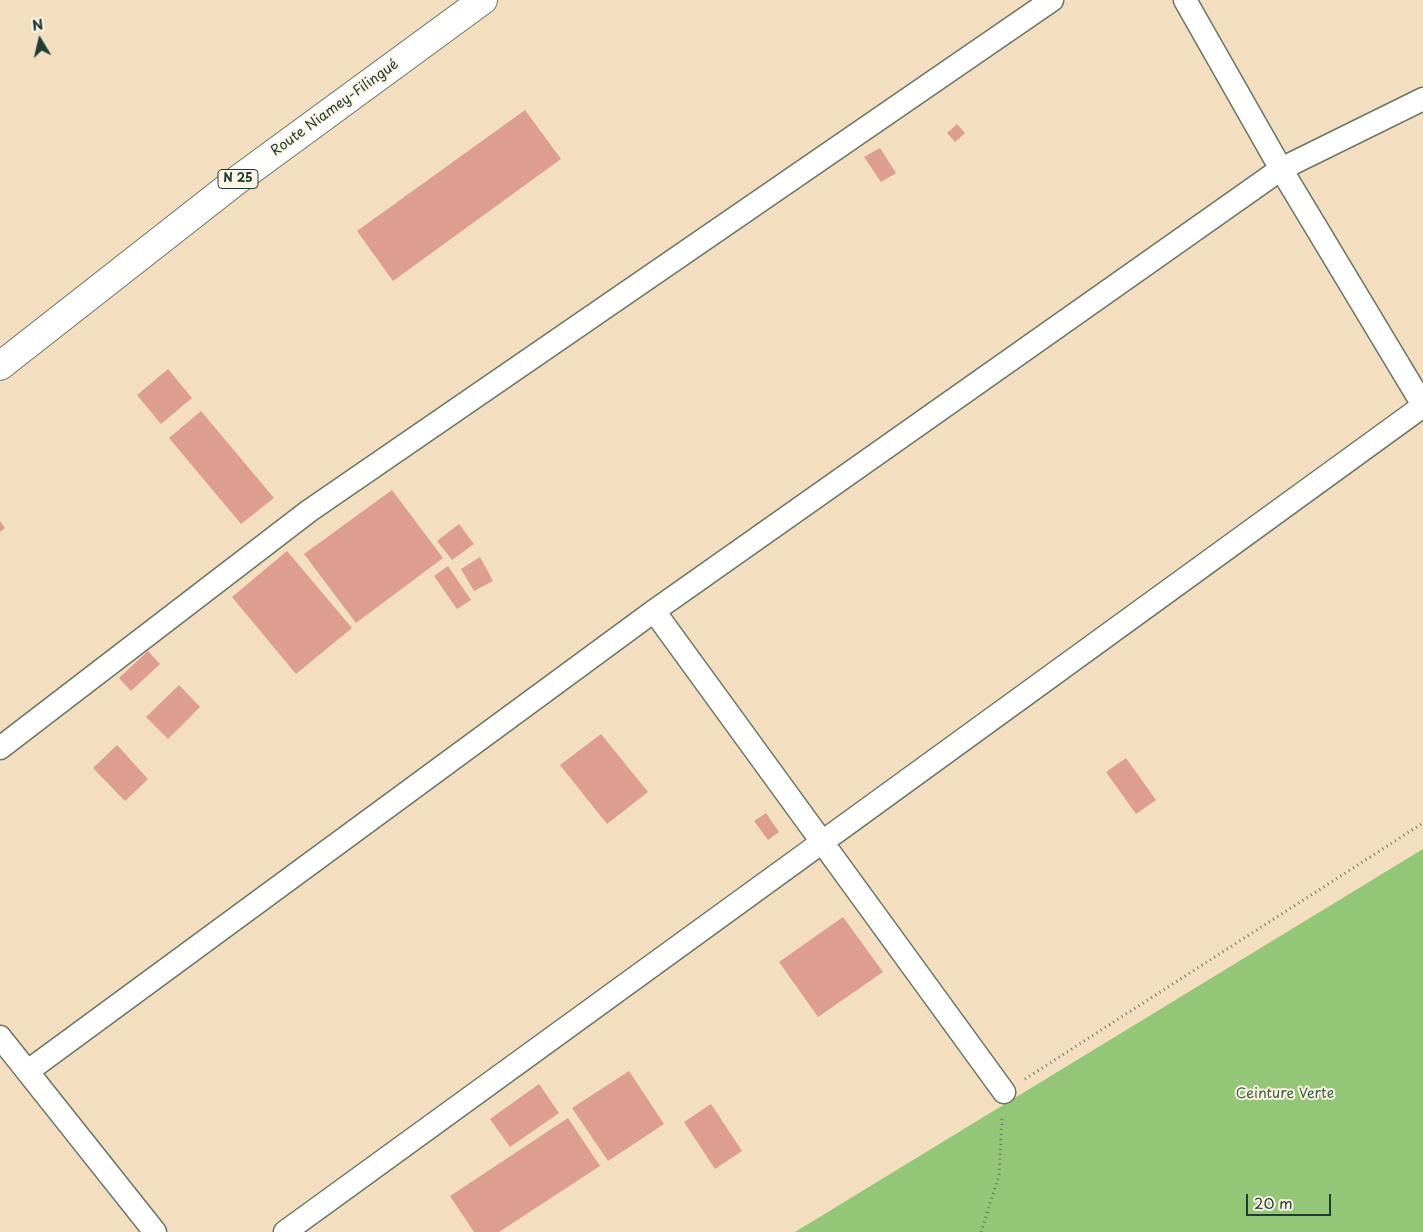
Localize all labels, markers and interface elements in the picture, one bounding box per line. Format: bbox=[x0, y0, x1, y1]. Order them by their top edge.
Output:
text: N bbox=[30, 13, 45, 36]
north arrow bbox=[15, 15, 65, 65]
street label: Route Niamey-Filingué bbox=[268, 56, 402, 160]
road number: N 25 bbox=[218, 170, 258, 188]
park label: Ceinture Verte bbox=[1236, 1086, 1334, 1102]
scale bar bbox=[1248, 1184, 1333, 1216]
text: 20 m bbox=[1254, 1191, 1293, 1214]

